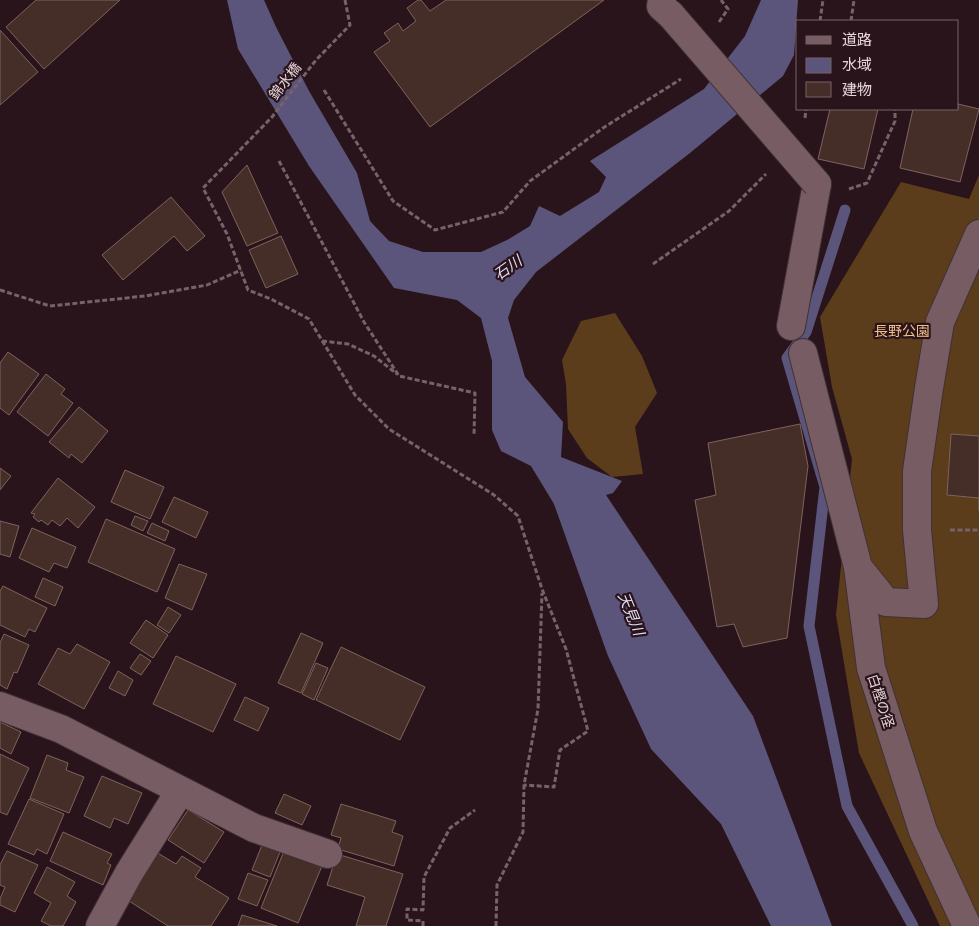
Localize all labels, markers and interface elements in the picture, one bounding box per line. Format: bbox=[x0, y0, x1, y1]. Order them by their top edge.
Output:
legend bbox=[796, 20, 959, 110]
text: 道路 bbox=[842, 31, 872, 49]
text: 水域 bbox=[842, 56, 872, 74]
street label: 錦水橋 bbox=[266, 60, 305, 103]
text: 建物 bbox=[842, 81, 872, 99]
water label: 石川 bbox=[491, 251, 527, 284]
park label: 長野公園 bbox=[874, 323, 930, 340]
water label: 天見川 bbox=[614, 590, 649, 640]
street label: 白樫の径 bbox=[864, 672, 897, 730]

